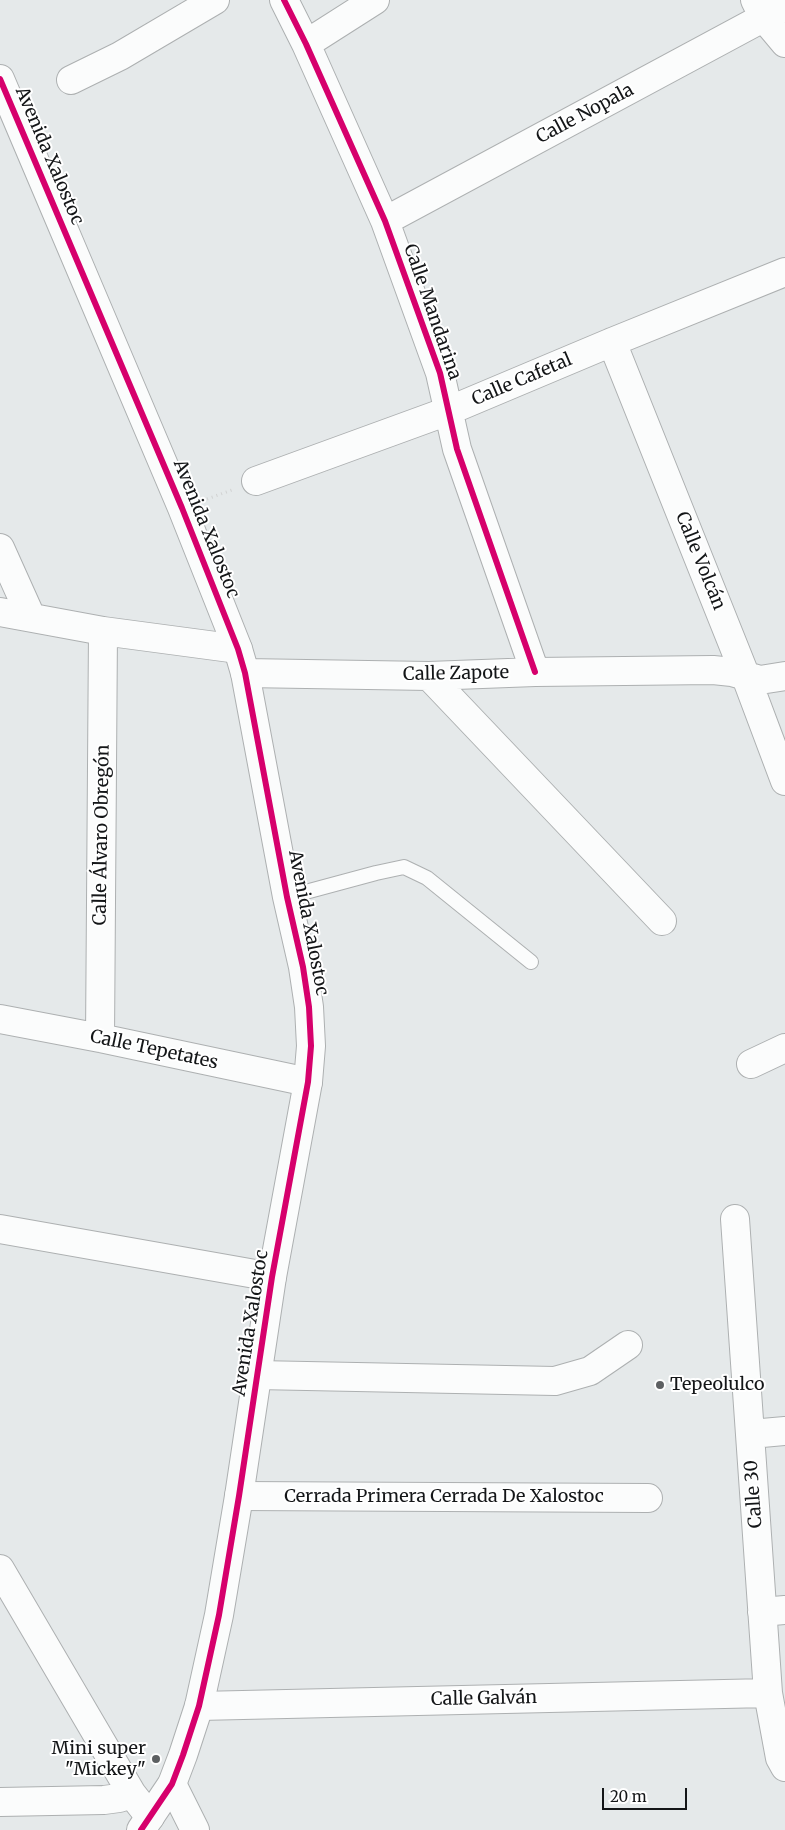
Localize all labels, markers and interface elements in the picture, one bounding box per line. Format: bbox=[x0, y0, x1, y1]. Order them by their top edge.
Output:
street label: Calle Nopala bbox=[533, 79, 637, 149]
street label: Avenida Xalostoc bbox=[10, 84, 88, 228]
street label: Calle Mandarina bbox=[399, 241, 465, 383]
street label: Calle Cafetal bbox=[469, 349, 575, 411]
street label: Avenida Xalostoc bbox=[168, 456, 244, 602]
street label: Calle Volcán bbox=[671, 509, 729, 613]
street label: Calle Zapote bbox=[403, 662, 509, 686]
street label: Calle Álvaro Obregón bbox=[90, 744, 114, 926]
street label: Avenida Xalostoc bbox=[283, 848, 333, 998]
street label: Calle Tepetates bbox=[88, 1026, 220, 1074]
street label: Avenida Xalostoc bbox=[229, 1248, 273, 1398]
place label: Tepeolulco bbox=[670, 1374, 764, 1396]
marker: Tepeolulco bbox=[654, 1379, 666, 1391]
street label: Calle 30 bbox=[741, 1459, 767, 1529]
street label: Cerrada Primera Cerrada De Xalostoc bbox=[284, 1486, 604, 1508]
street label: Calle Galván bbox=[431, 1687, 537, 1711]
place label: Mini super "Mickey" bbox=[52, 1738, 146, 1780]
marker: Mini super "Mickey" bbox=[150, 1753, 162, 1765]
scale bar bbox=[605, 1778, 690, 1810]
text: 20 m bbox=[610, 1787, 647, 1806]

